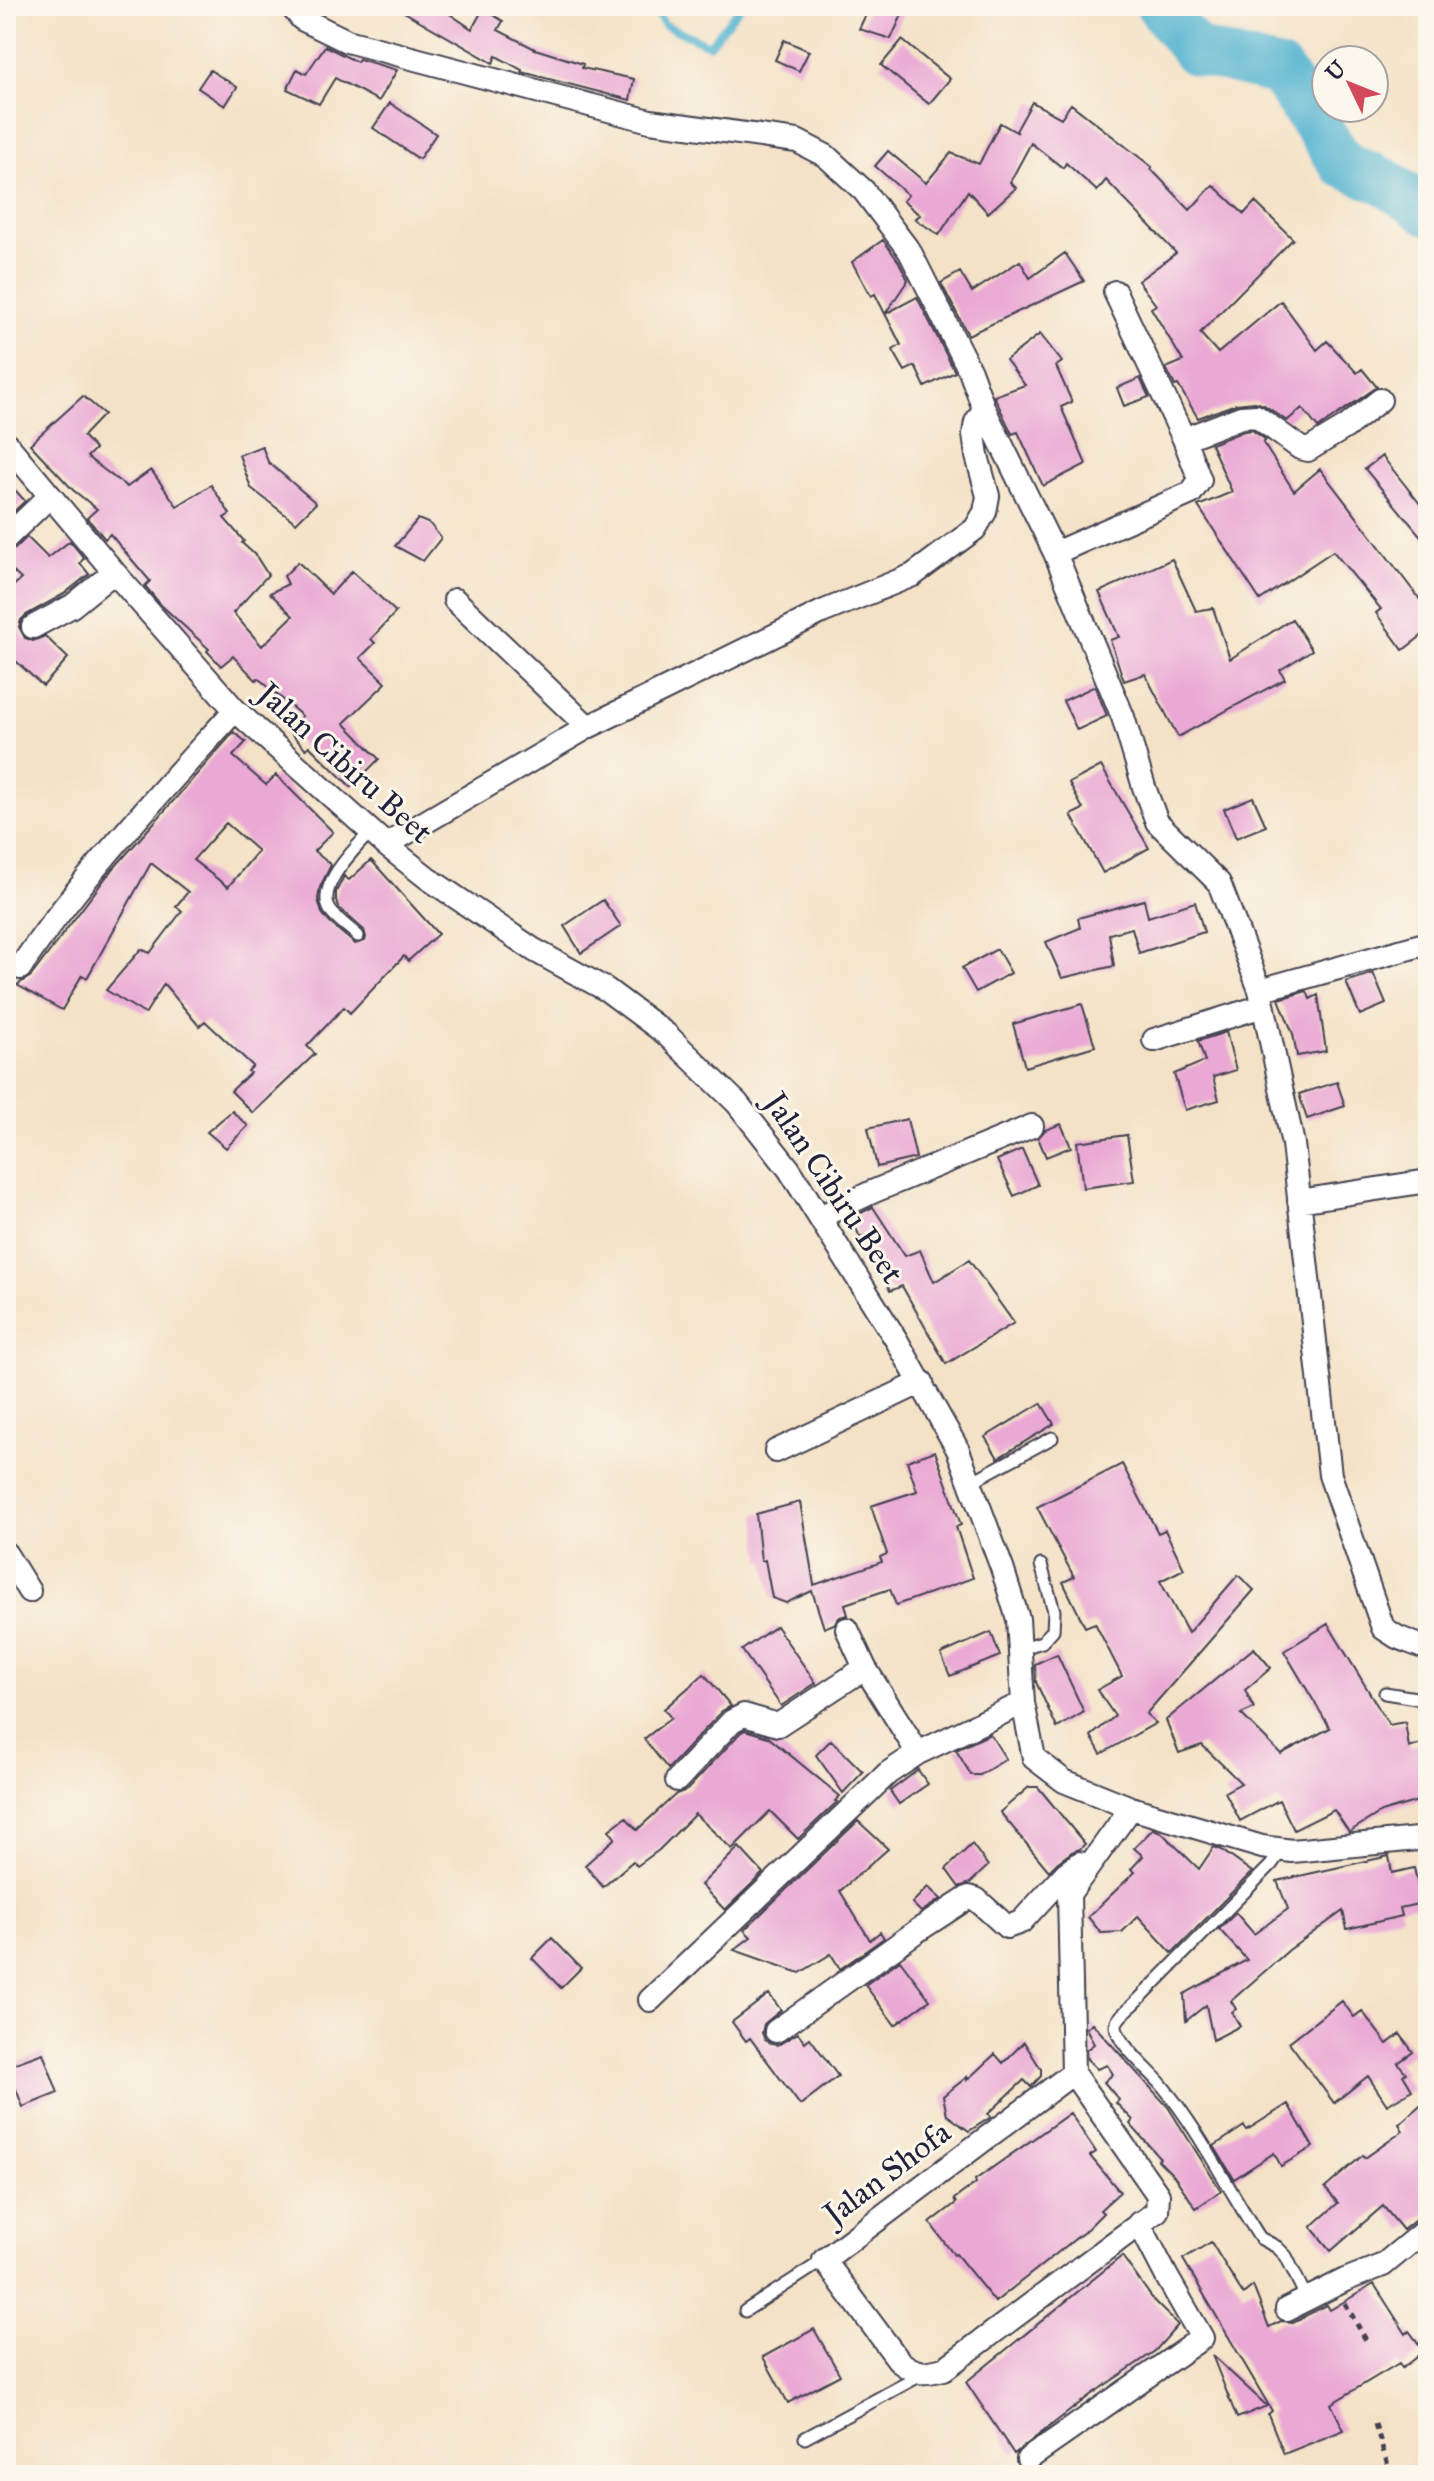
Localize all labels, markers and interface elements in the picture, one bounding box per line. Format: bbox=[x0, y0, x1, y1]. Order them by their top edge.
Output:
north arrow bbox=[1310, 44, 1390, 124]
text: U bbox=[1320, 55, 1352, 86]
street label: Jalan Cibiru Beet bbox=[247, 672, 441, 852]
street label: Jalan Cibiru Beet bbox=[754, 1083, 912, 1291]
street label: Jalan Shofa bbox=[813, 2112, 959, 2235]

